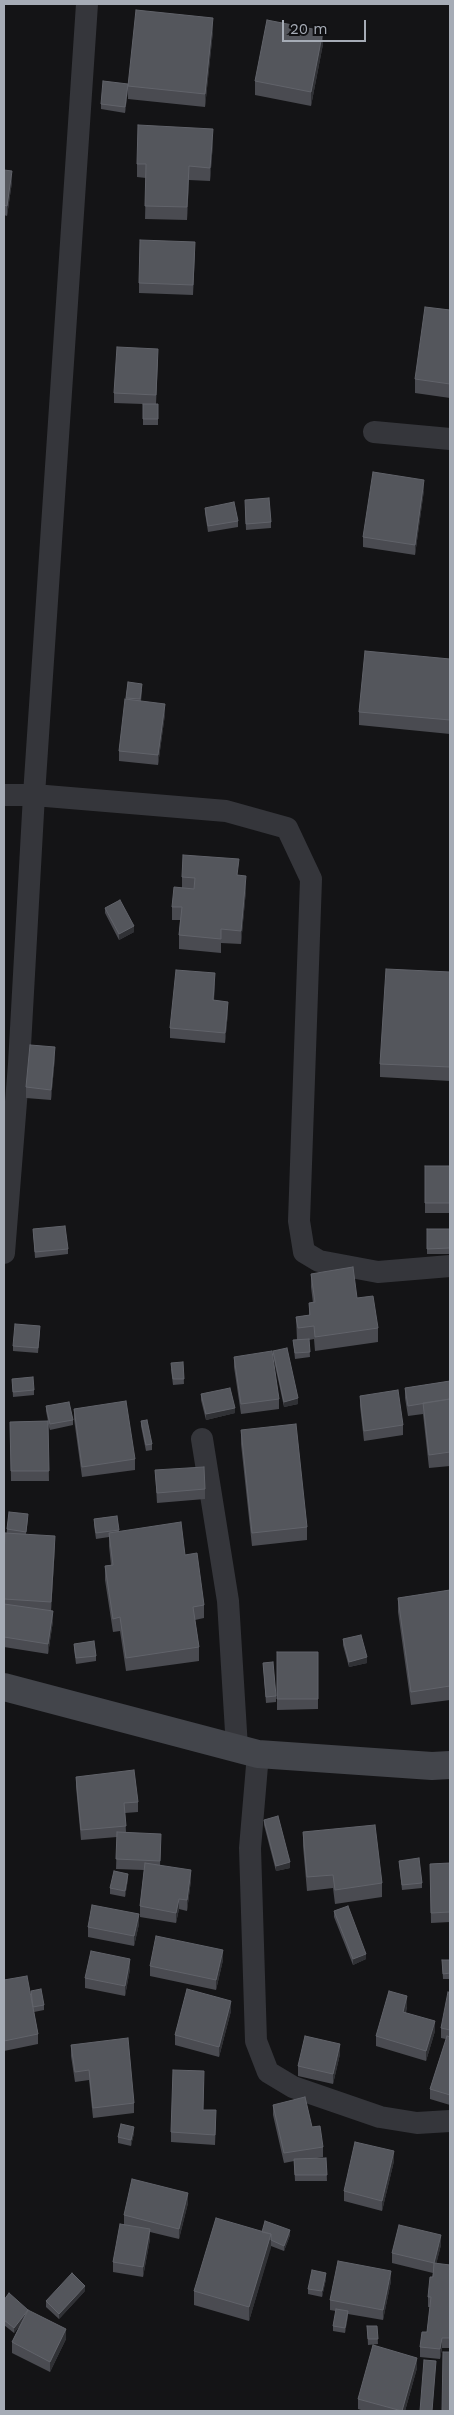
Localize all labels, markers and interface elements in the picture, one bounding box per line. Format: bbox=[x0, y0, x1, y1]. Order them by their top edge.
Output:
scale bar bbox=[284, 10, 368, 42]
text: 20 m bbox=[290, 20, 328, 38]

